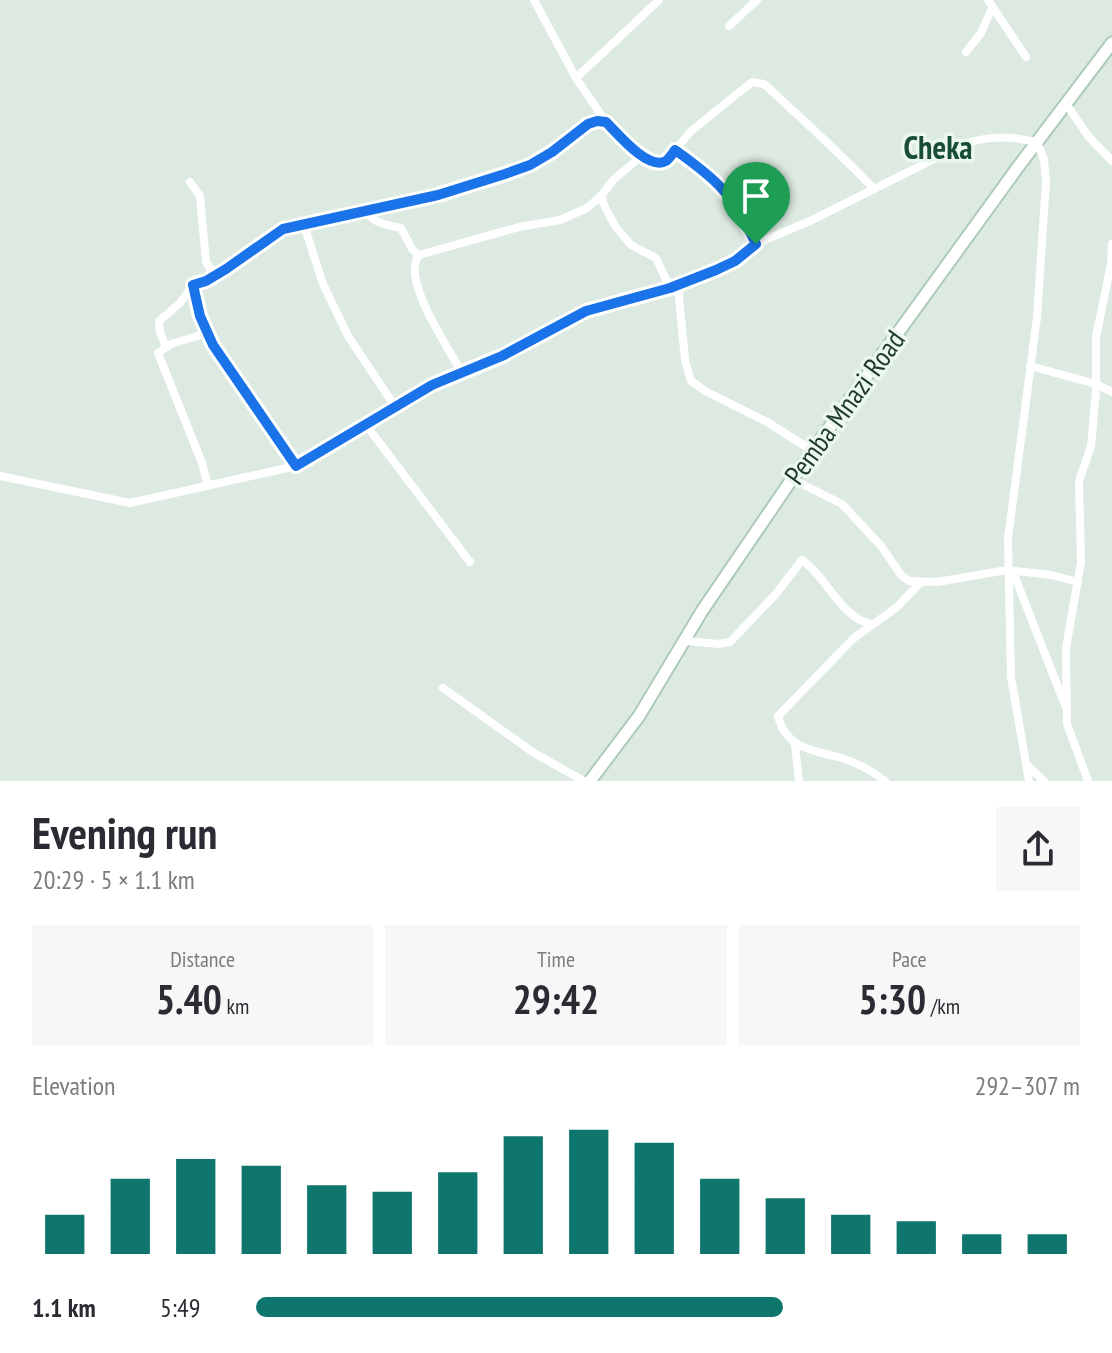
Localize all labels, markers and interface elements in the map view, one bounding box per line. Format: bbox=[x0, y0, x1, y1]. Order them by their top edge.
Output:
district label: Cheka bbox=[903, 126, 973, 168]
pin bbox=[722, 162, 790, 244]
icon: arrive bbox=[734, 174, 778, 218]
street label: Pemba Mnazi Road bbox=[776, 322, 912, 492]
text: Evening run bbox=[32, 804, 217, 861]
button: share bbox=[996, 807, 1080, 891]
text: 20:29 · 5 × 1.1 km bbox=[32, 863, 195, 896]
text: Distance bbox=[170, 945, 235, 973]
text: Time bbox=[537, 945, 575, 973]
text: Pace bbox=[892, 945, 927, 973]
text: 5.40 bbox=[156, 973, 222, 1025]
text: 29:42 bbox=[513, 973, 599, 1025]
text: 5:30 bbox=[859, 973, 926, 1025]
text: km bbox=[222, 992, 249, 1020]
text: /km bbox=[926, 992, 960, 1020]
text: Elevation bbox=[32, 1069, 115, 1102]
text: 292–307 m bbox=[975, 1069, 1080, 1102]
text: 1.1 km bbox=[32, 1291, 96, 1324]
text: 5:49 bbox=[160, 1291, 200, 1324]

